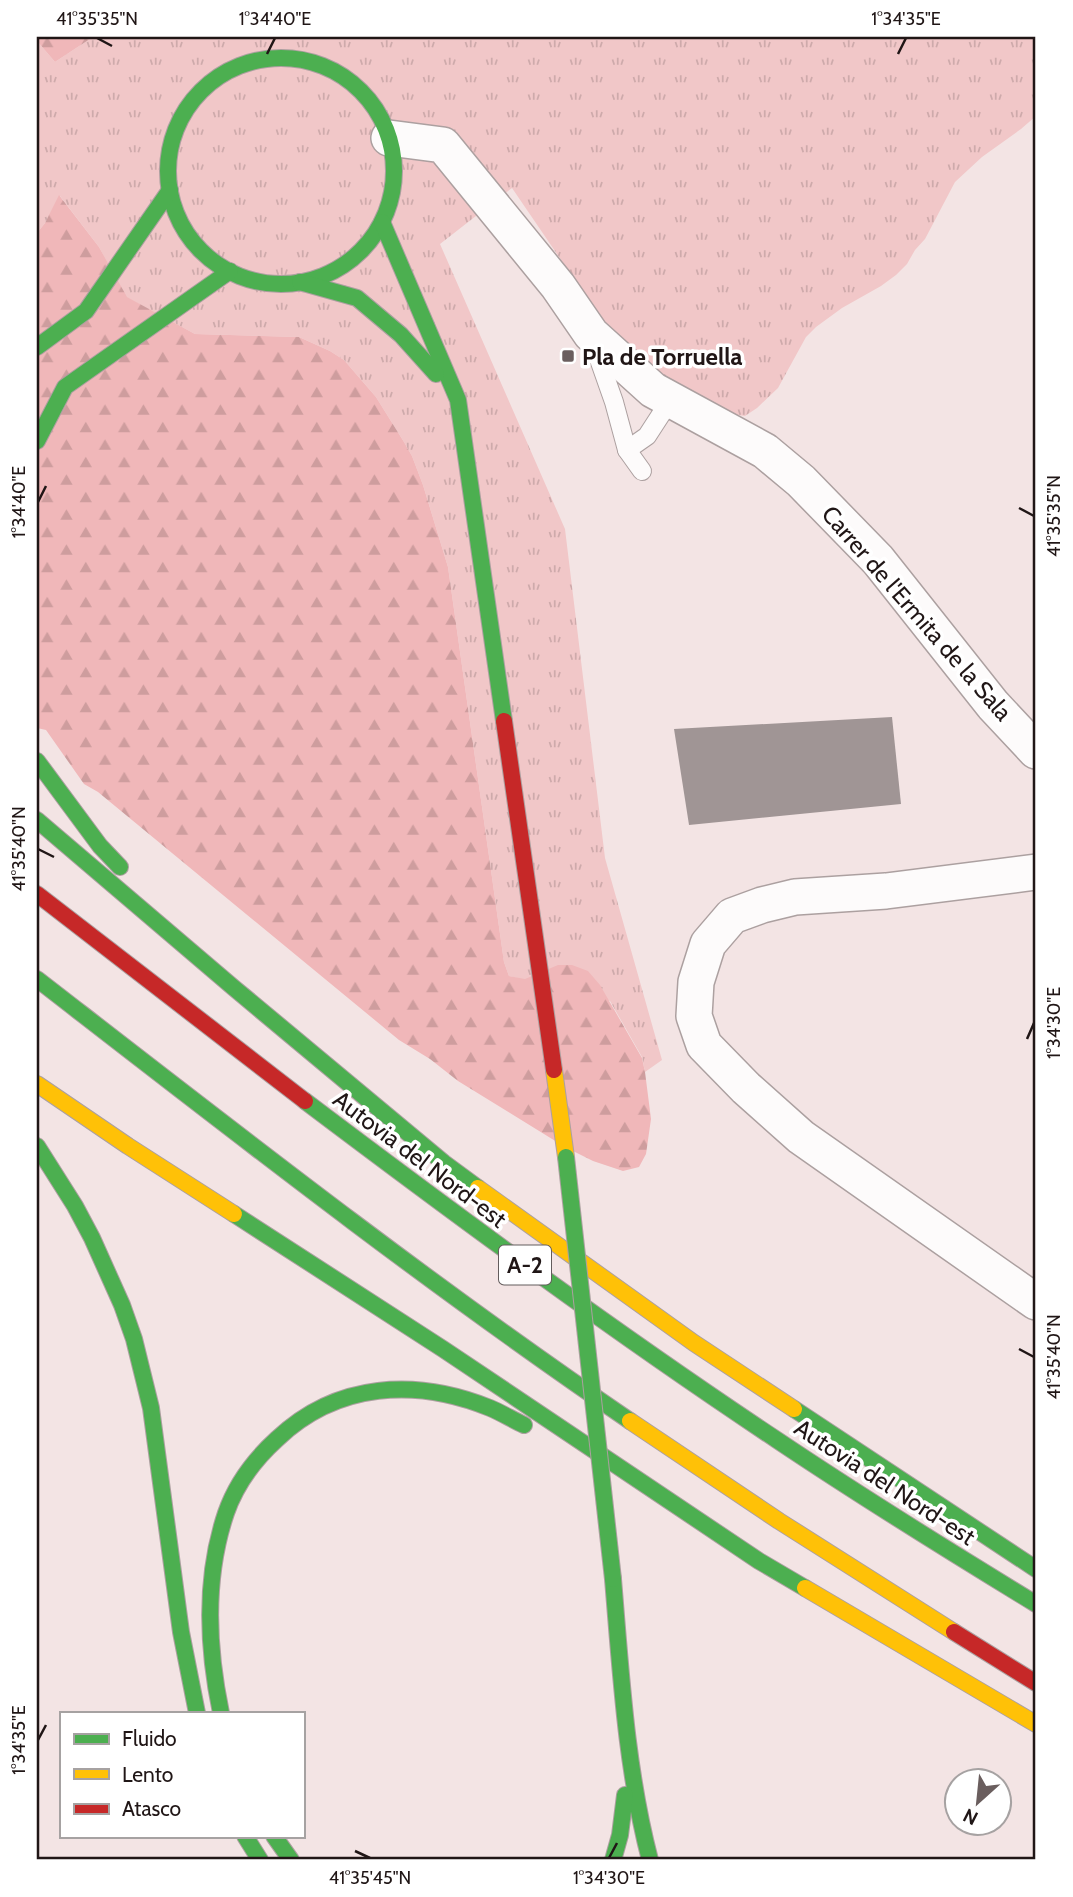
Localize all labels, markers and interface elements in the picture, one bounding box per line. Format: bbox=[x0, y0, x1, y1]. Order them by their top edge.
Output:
text: 41°35'35"N bbox=[56, 8, 138, 30]
text: 1°34'40"E bbox=[239, 8, 311, 30]
text: 1°34'35"E bbox=[871, 8, 941, 30]
place label: Pla de Torruella bbox=[582, 342, 743, 371]
marker: Pla de Torruella bbox=[560, 348, 576, 364]
text: 1°34'40"E bbox=[8, 466, 30, 538]
text: 41°35'35"N bbox=[1043, 475, 1065, 557]
street label: Carrer de l'Ermita de la Sala bbox=[816, 500, 1019, 727]
text: 41°35'40"N bbox=[8, 806, 30, 892]
text: 1°34'30"E bbox=[1043, 987, 1065, 1059]
street label: Autovia del Nord-est bbox=[328, 1084, 512, 1234]
road number: A-2 bbox=[499, 1246, 551, 1284]
text: 41°35'40"N bbox=[1043, 1314, 1065, 1400]
street label: Autovia del Nord-est bbox=[789, 1413, 981, 1551]
text: 1°34'35"E bbox=[8, 1705, 30, 1775]
legend bbox=[60, 1712, 304, 1838]
text: Fluido bbox=[122, 1726, 177, 1751]
text: Lento bbox=[122, 1762, 173, 1787]
north arrow bbox=[944, 1768, 1014, 1838]
text: Atasco bbox=[122, 1796, 181, 1821]
text: N bbox=[959, 1803, 982, 1830]
text: 41°35'45"N bbox=[329, 1867, 411, 1889]
text: 1°34'30"E bbox=[573, 1867, 645, 1889]

